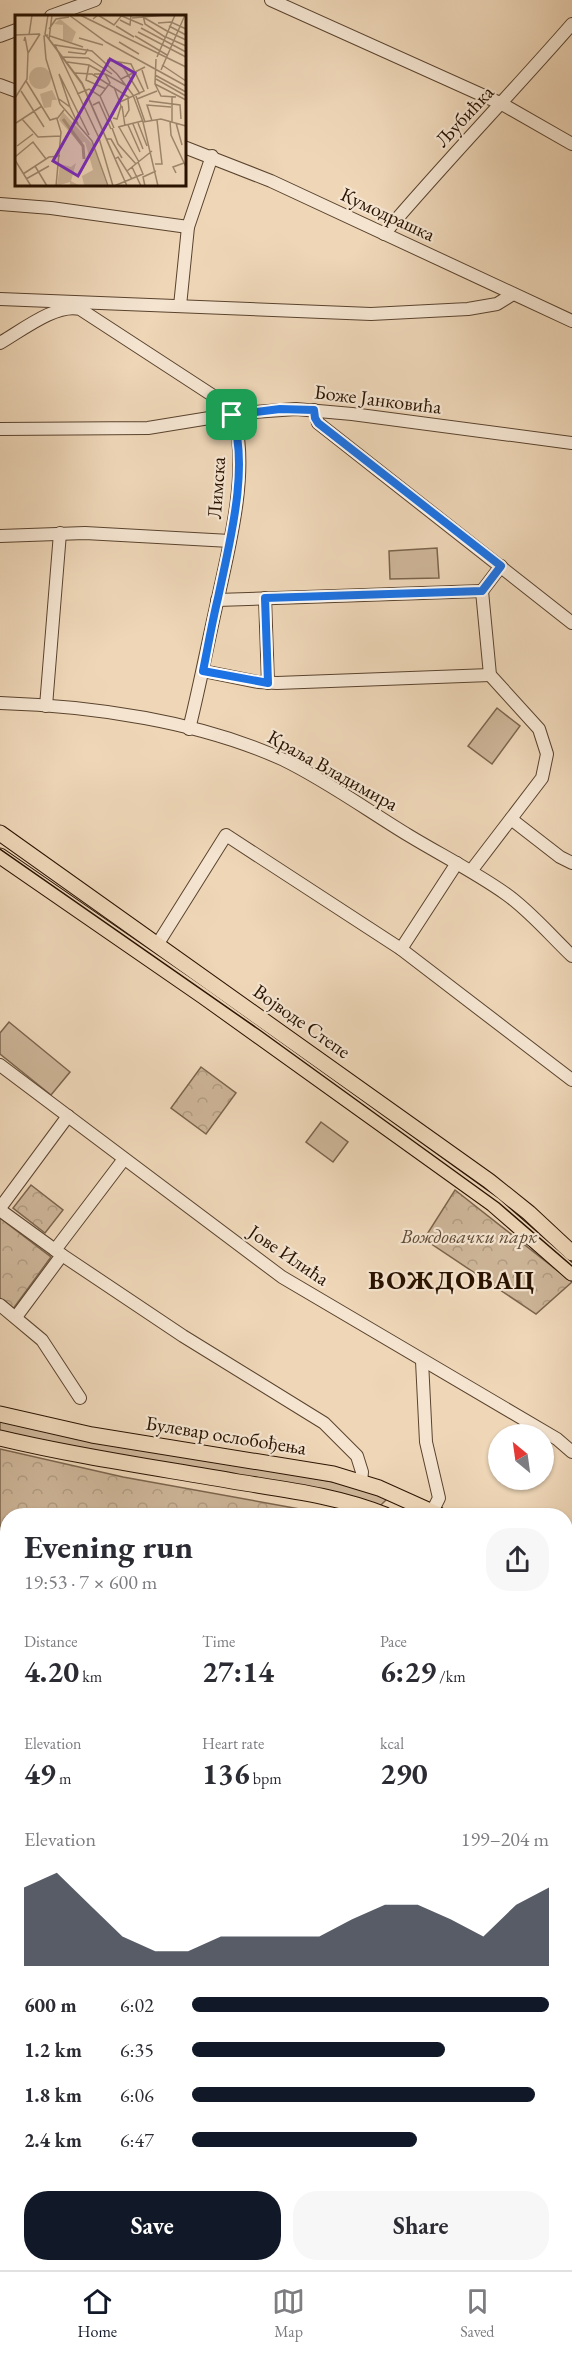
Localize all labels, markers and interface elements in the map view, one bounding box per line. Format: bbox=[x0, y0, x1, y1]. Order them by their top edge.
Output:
inset map bbox=[15, 15, 186, 186]
street label: Љубићка bbox=[429, 80, 499, 152]
street label: Кумодрашка bbox=[337, 181, 439, 247]
street label: Боже Јанковића bbox=[313, 378, 443, 420]
pin bbox=[206, 389, 257, 440]
icon: arrive bbox=[215, 398, 248, 431]
street label: Лимска bbox=[201, 456, 231, 520]
street label: Краља Владимира bbox=[263, 723, 403, 817]
street label: Војводе Степе bbox=[248, 978, 356, 1064]
street label: Јове Илића bbox=[242, 1217, 334, 1291]
park label: Вождовачки парк bbox=[400, 1223, 538, 1249]
district label: ВОЖДОВАЦ bbox=[368, 1263, 536, 1297]
street label: Булевар ослобођења bbox=[144, 1409, 308, 1461]
north arrow bbox=[488, 1424, 554, 1490]
map controls bbox=[488, 1424, 554, 1490]
text: Evening run bbox=[24, 1525, 193, 1568]
button: share bbox=[486, 1528, 549, 1591]
text: 19:53 · 7 × 600 m bbox=[24, 1569, 157, 1595]
text: Distance bbox=[24, 1631, 77, 1652]
text: Time bbox=[202, 1631, 235, 1652]
text: Pace bbox=[380, 1631, 407, 1652]
text: 4.20 bbox=[24, 1652, 79, 1691]
text: 27:14 bbox=[202, 1652, 274, 1691]
text: 6:29 bbox=[380, 1652, 436, 1691]
text: km bbox=[79, 1666, 102, 1687]
text: /km bbox=[436, 1666, 466, 1687]
text: Elevation bbox=[24, 1733, 82, 1754]
text: Heart rate bbox=[202, 1733, 264, 1754]
text: kcal bbox=[380, 1733, 404, 1754]
text: 49 bbox=[24, 1754, 56, 1793]
text: 136 bbox=[202, 1754, 250, 1793]
text: 290 bbox=[380, 1754, 428, 1793]
text: m bbox=[56, 1768, 71, 1789]
text: bpm bbox=[250, 1768, 282, 1789]
text: Elevation bbox=[24, 1826, 96, 1852]
text: 199–204 m bbox=[461, 1826, 549, 1852]
text: 600 m bbox=[24, 1992, 77, 2018]
text: 6:02 bbox=[120, 1992, 154, 2018]
text: 1.2 km bbox=[24, 2037, 82, 2063]
text: 6:35 bbox=[120, 2037, 154, 2063]
text: 1.8 km bbox=[24, 2082, 82, 2108]
text: 6:06 bbox=[120, 2082, 154, 2108]
text: 2.4 km bbox=[24, 2127, 82, 2153]
text: 6:47 bbox=[120, 2127, 154, 2153]
button: Save bbox=[24, 2191, 281, 2260]
button: Share bbox=[293, 2191, 549, 2260]
tab: Home bbox=[78, 2285, 117, 2342]
tab: Map bbox=[272, 2285, 305, 2342]
tab: Saved bbox=[460, 2285, 494, 2342]

